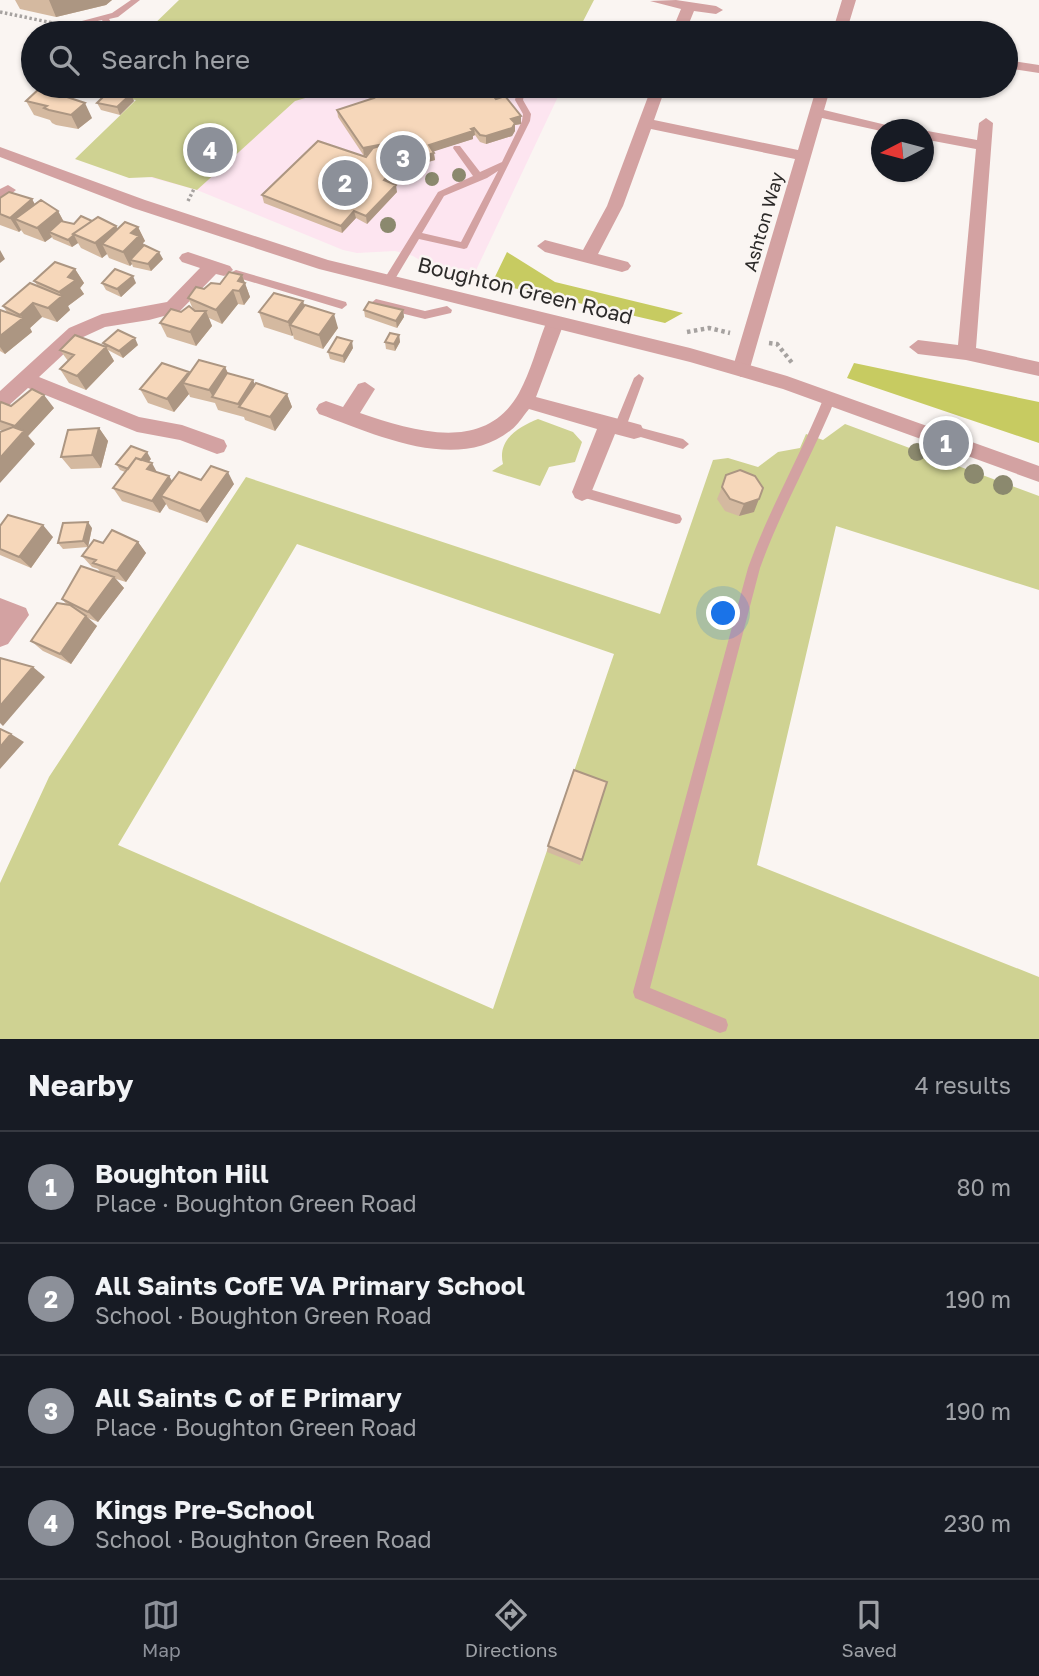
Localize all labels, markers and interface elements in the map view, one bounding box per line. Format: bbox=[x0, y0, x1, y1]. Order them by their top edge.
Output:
search box bbox=[21, 21, 1018, 98]
icon: search bbox=[45, 41, 83, 79]
text: Search here bbox=[101, 44, 250, 75]
north arrow bbox=[871, 119, 934, 182]
pin: 4 bbox=[187, 124, 233, 176]
pin: 3 bbox=[380, 132, 426, 184]
pin: 2 bbox=[322, 157, 368, 209]
street label: Ashton Way bbox=[738, 169, 788, 274]
street label: Boughton Green Road bbox=[415, 251, 636, 329]
pin: 1 bbox=[923, 417, 969, 469]
your location bbox=[706, 596, 740, 630]
text: Nearby bbox=[28, 1067, 133, 1103]
text: 4 results bbox=[915, 1071, 1011, 1099]
text: Boughton Hill bbox=[95, 1158, 269, 1189]
text: 1 bbox=[45, 1173, 57, 1201]
text: 80 m bbox=[957, 1173, 1011, 1201]
text: Place · Boughton Green Road bbox=[95, 1189, 417, 1217]
text: All Saints CofE VA Primary School bbox=[95, 1270, 525, 1301]
text: 2 bbox=[44, 1285, 58, 1313]
text: 190 m bbox=[946, 1285, 1011, 1313]
text: School · Boughton Green Road bbox=[95, 1301, 432, 1329]
text: All Saints C of E Primary bbox=[95, 1382, 402, 1413]
text: 3 bbox=[44, 1397, 58, 1425]
text: 190 m bbox=[946, 1397, 1011, 1425]
text: Place · Boughton Green Road bbox=[95, 1413, 417, 1441]
text: Kings Pre-School bbox=[95, 1494, 314, 1525]
text: 4 bbox=[44, 1509, 58, 1537]
text: 230 m bbox=[944, 1509, 1011, 1537]
text: School · Boughton Green Road bbox=[95, 1525, 432, 1553]
tab: Map bbox=[142, 1596, 181, 1661]
tab: Directions bbox=[465, 1596, 558, 1661]
tab: Saved bbox=[842, 1596, 897, 1661]

